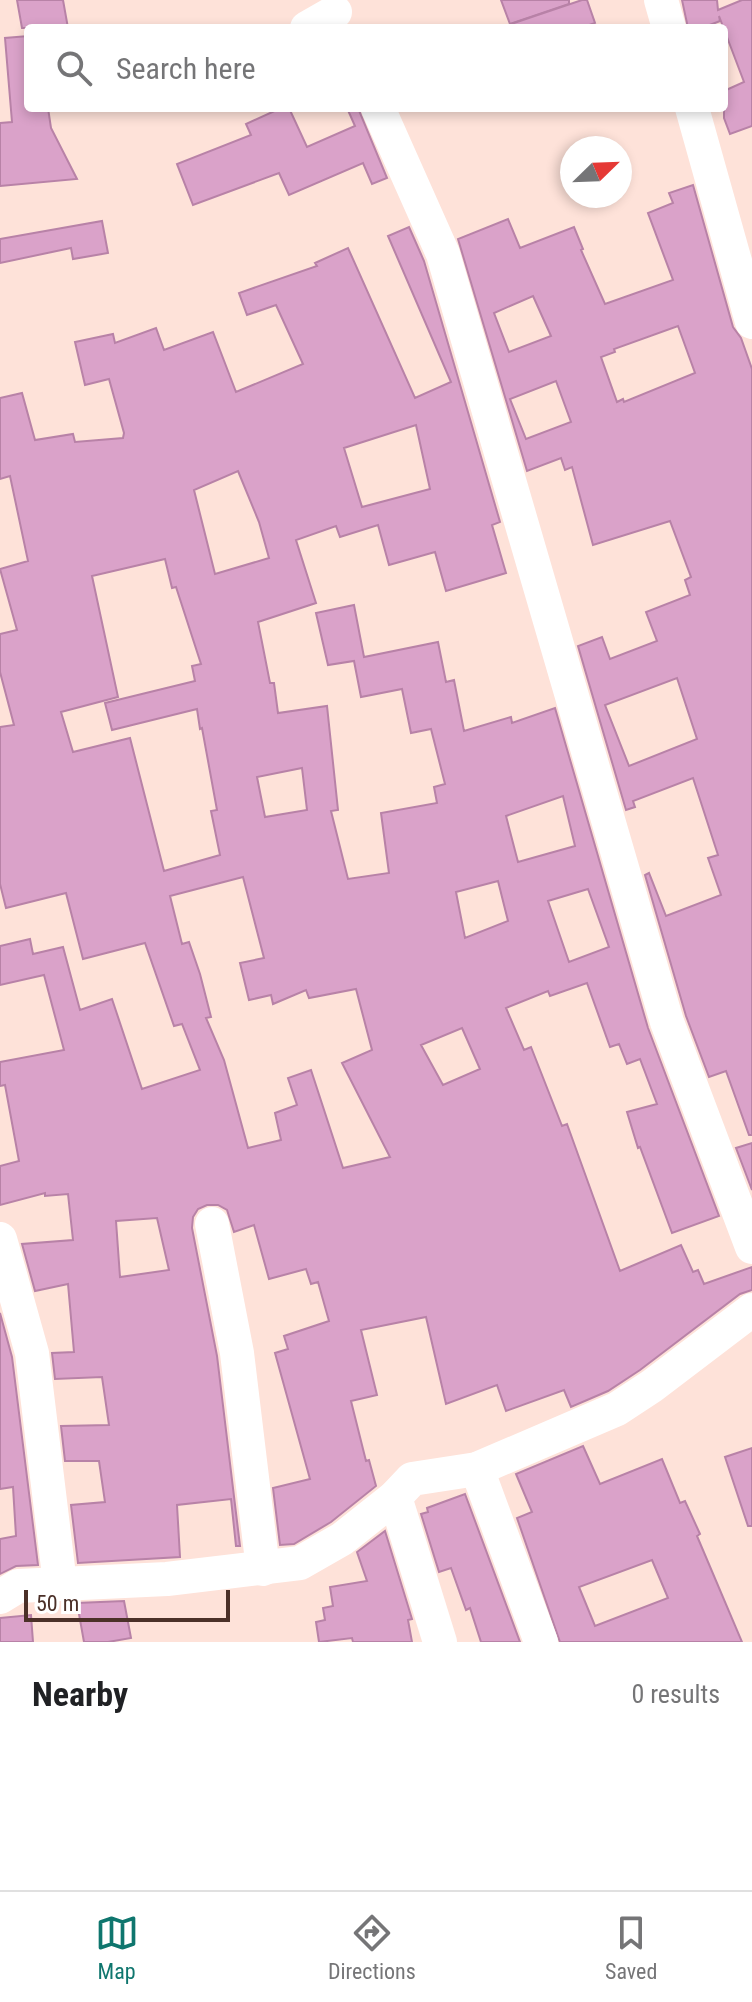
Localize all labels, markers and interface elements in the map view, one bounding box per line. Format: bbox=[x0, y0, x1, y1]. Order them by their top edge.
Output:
search box bbox=[24, 24, 728, 112]
icon: search bbox=[52, 46, 96, 90]
text: Search here bbox=[116, 51, 256, 86]
north arrow bbox=[560, 136, 632, 208]
scale bar bbox=[24, 1586, 230, 1622]
text: 50 m bbox=[36, 1591, 79, 1616]
text: Nearby bbox=[32, 1674, 128, 1714]
text: 0 results bbox=[631, 1679, 720, 1709]
tab: Map bbox=[95, 1911, 139, 1984]
tab: Directions bbox=[328, 1911, 416, 1984]
tab: Saved bbox=[605, 1911, 657, 1984]

